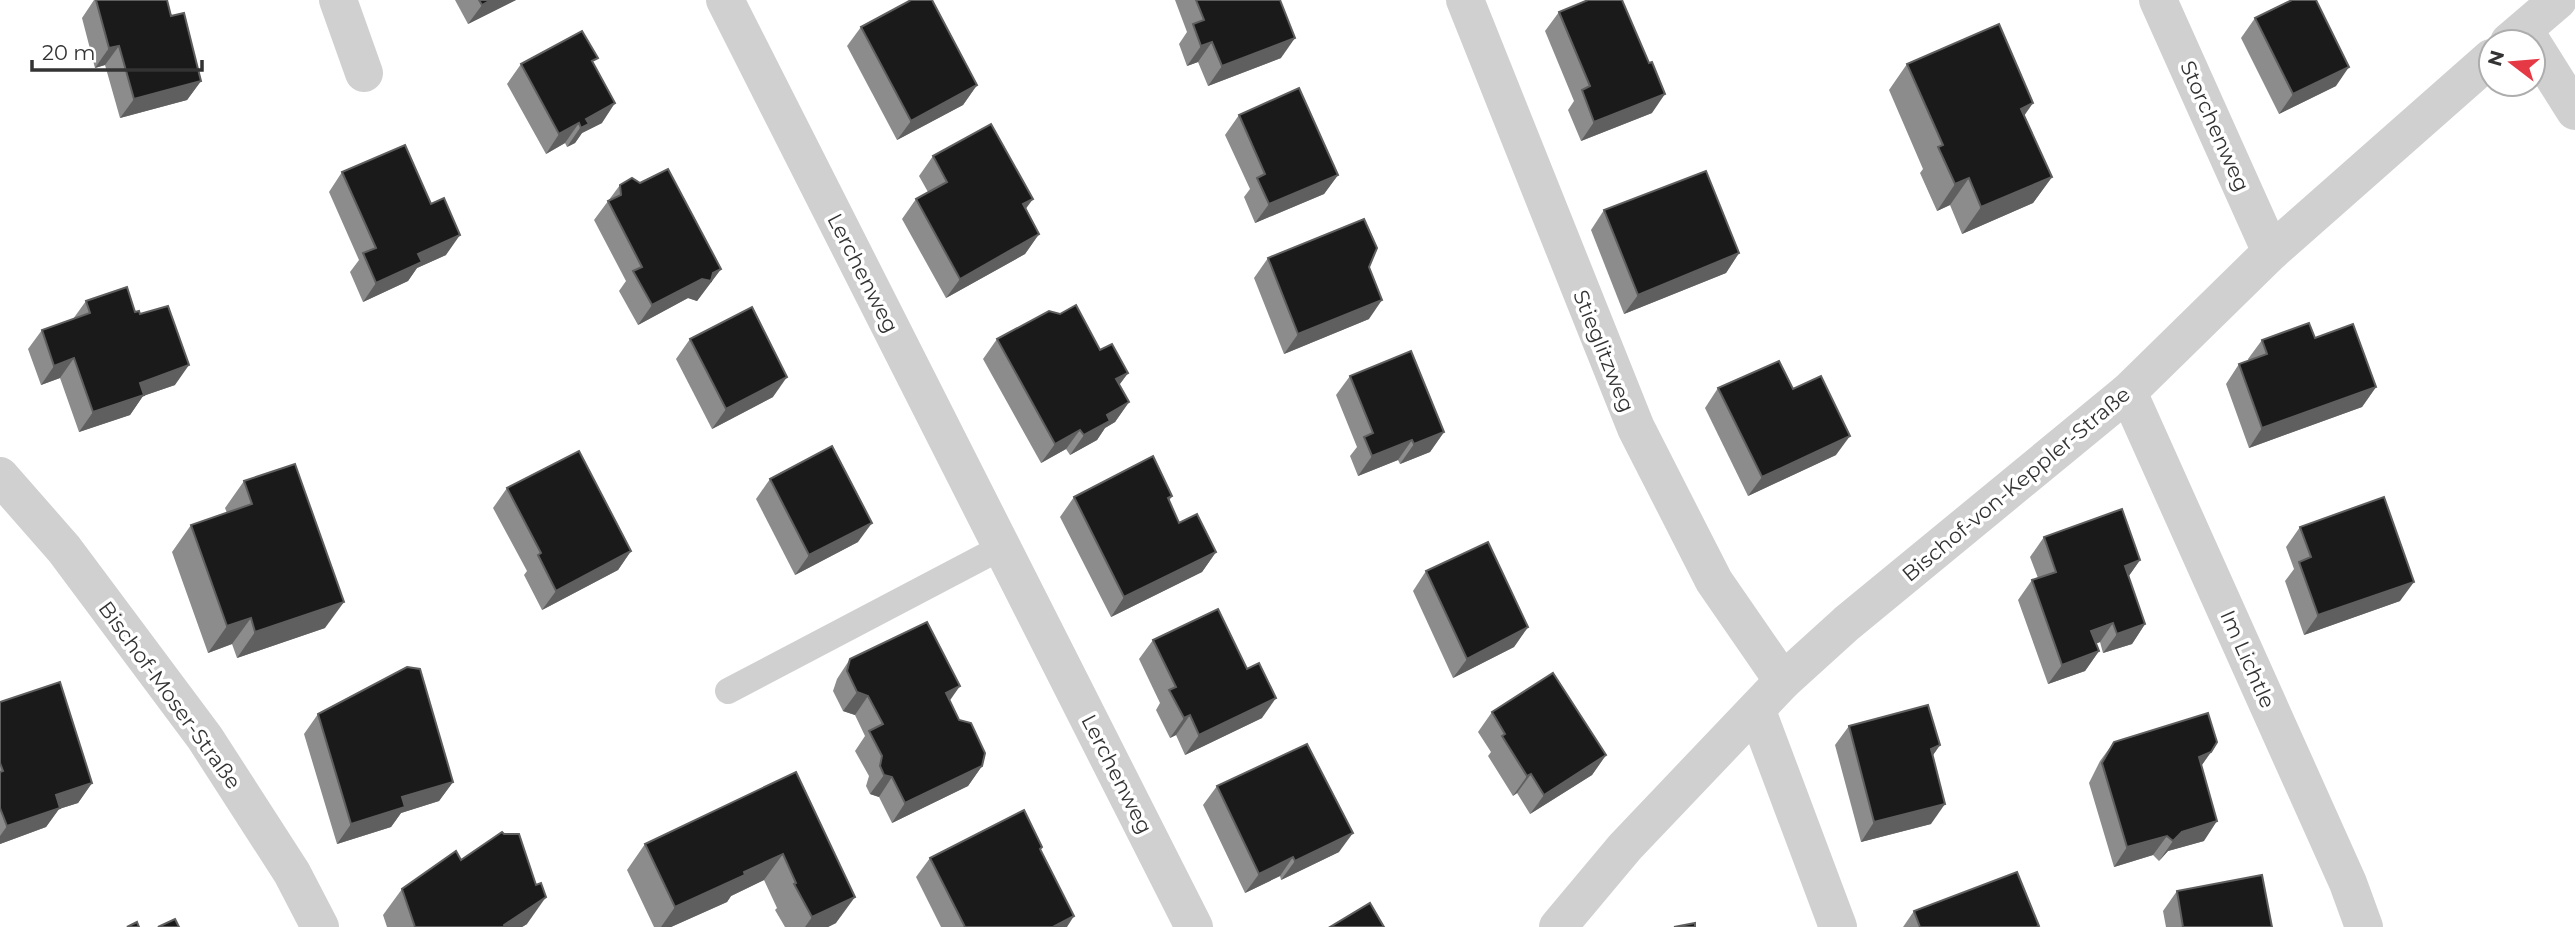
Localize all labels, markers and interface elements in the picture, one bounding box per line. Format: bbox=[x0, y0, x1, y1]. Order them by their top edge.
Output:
scale bar bbox=[32, 28, 201, 72]
north arrow bbox=[2477, 28, 2547, 98]
text: 20 m bbox=[42, 40, 96, 65]
text: N bbox=[2483, 48, 2509, 69]
street label: Storchenweg bbox=[2175, 57, 2255, 195]
street label: Lerchenweg bbox=[822, 209, 904, 337]
street label: Stieglitzweg bbox=[1568, 286, 1640, 416]
street label: Bischof-von-Keppler-Straße bbox=[1897, 381, 2135, 587]
street label: Bischof-Moser-Straße bbox=[94, 596, 246, 794]
street label: Im Lichtle bbox=[2215, 606, 2281, 712]
street label: Lerchenweg bbox=[1076, 710, 1158, 838]

